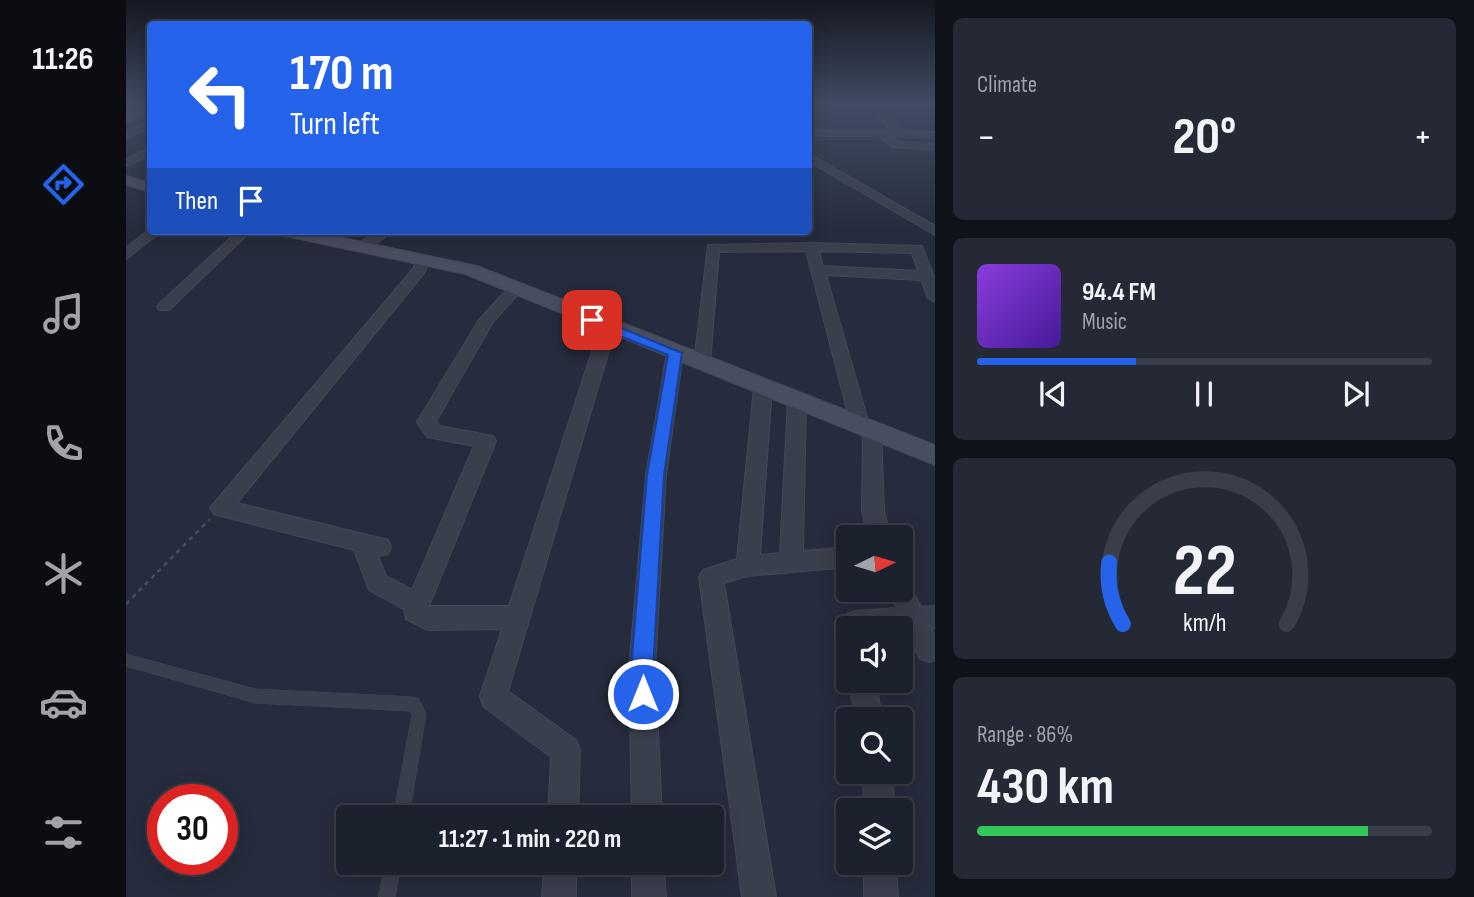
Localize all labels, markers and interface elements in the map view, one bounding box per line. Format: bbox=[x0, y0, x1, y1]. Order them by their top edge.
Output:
text: 11:26 bbox=[32, 40, 94, 79]
text: 170 m bbox=[290, 45, 394, 104]
icon: left bbox=[175, 49, 266, 140]
text: Climate bbox=[977, 71, 1037, 99]
text: Turn left bbox=[290, 105, 380, 144]
text: 20° bbox=[1173, 106, 1236, 169]
text: − bbox=[977, 115, 996, 160]
text: + bbox=[1413, 115, 1432, 160]
icon: directions bbox=[39, 160, 88, 209]
icon: arrive bbox=[232, 182, 270, 220]
text: Then bbox=[175, 186, 218, 217]
text: 94.4 FM bbox=[1082, 277, 1156, 308]
icon: music bbox=[39, 289, 88, 338]
pin bbox=[562, 290, 622, 350]
icon: arrive bbox=[573, 301, 611, 339]
text: Music bbox=[1082, 308, 1127, 336]
icon: previous bbox=[1034, 375, 1072, 413]
icon: pause bbox=[1185, 375, 1223, 413]
icon: next bbox=[1337, 375, 1375, 413]
icon: phone bbox=[39, 419, 88, 468]
north arrow bbox=[836, 525, 914, 602]
map controls bbox=[836, 525, 913, 875]
text: 22 bbox=[1173, 529, 1236, 617]
icon: climate bbox=[39, 549, 88, 598]
text: km/h bbox=[1183, 608, 1226, 639]
button: sound bbox=[836, 616, 913, 693]
position arrow bbox=[606, 657, 680, 731]
icon: car bbox=[39, 678, 88, 727]
button: search bbox=[836, 707, 913, 784]
text: Range · 86% bbox=[977, 721, 1073, 749]
text: 430 km bbox=[977, 756, 1114, 819]
speed limit sign: 30 bbox=[147, 784, 238, 875]
button: layers bbox=[836, 798, 913, 875]
icon: filters bbox=[39, 808, 88, 857]
text: 11:27 · 1 min · 220 m bbox=[439, 824, 621, 855]

